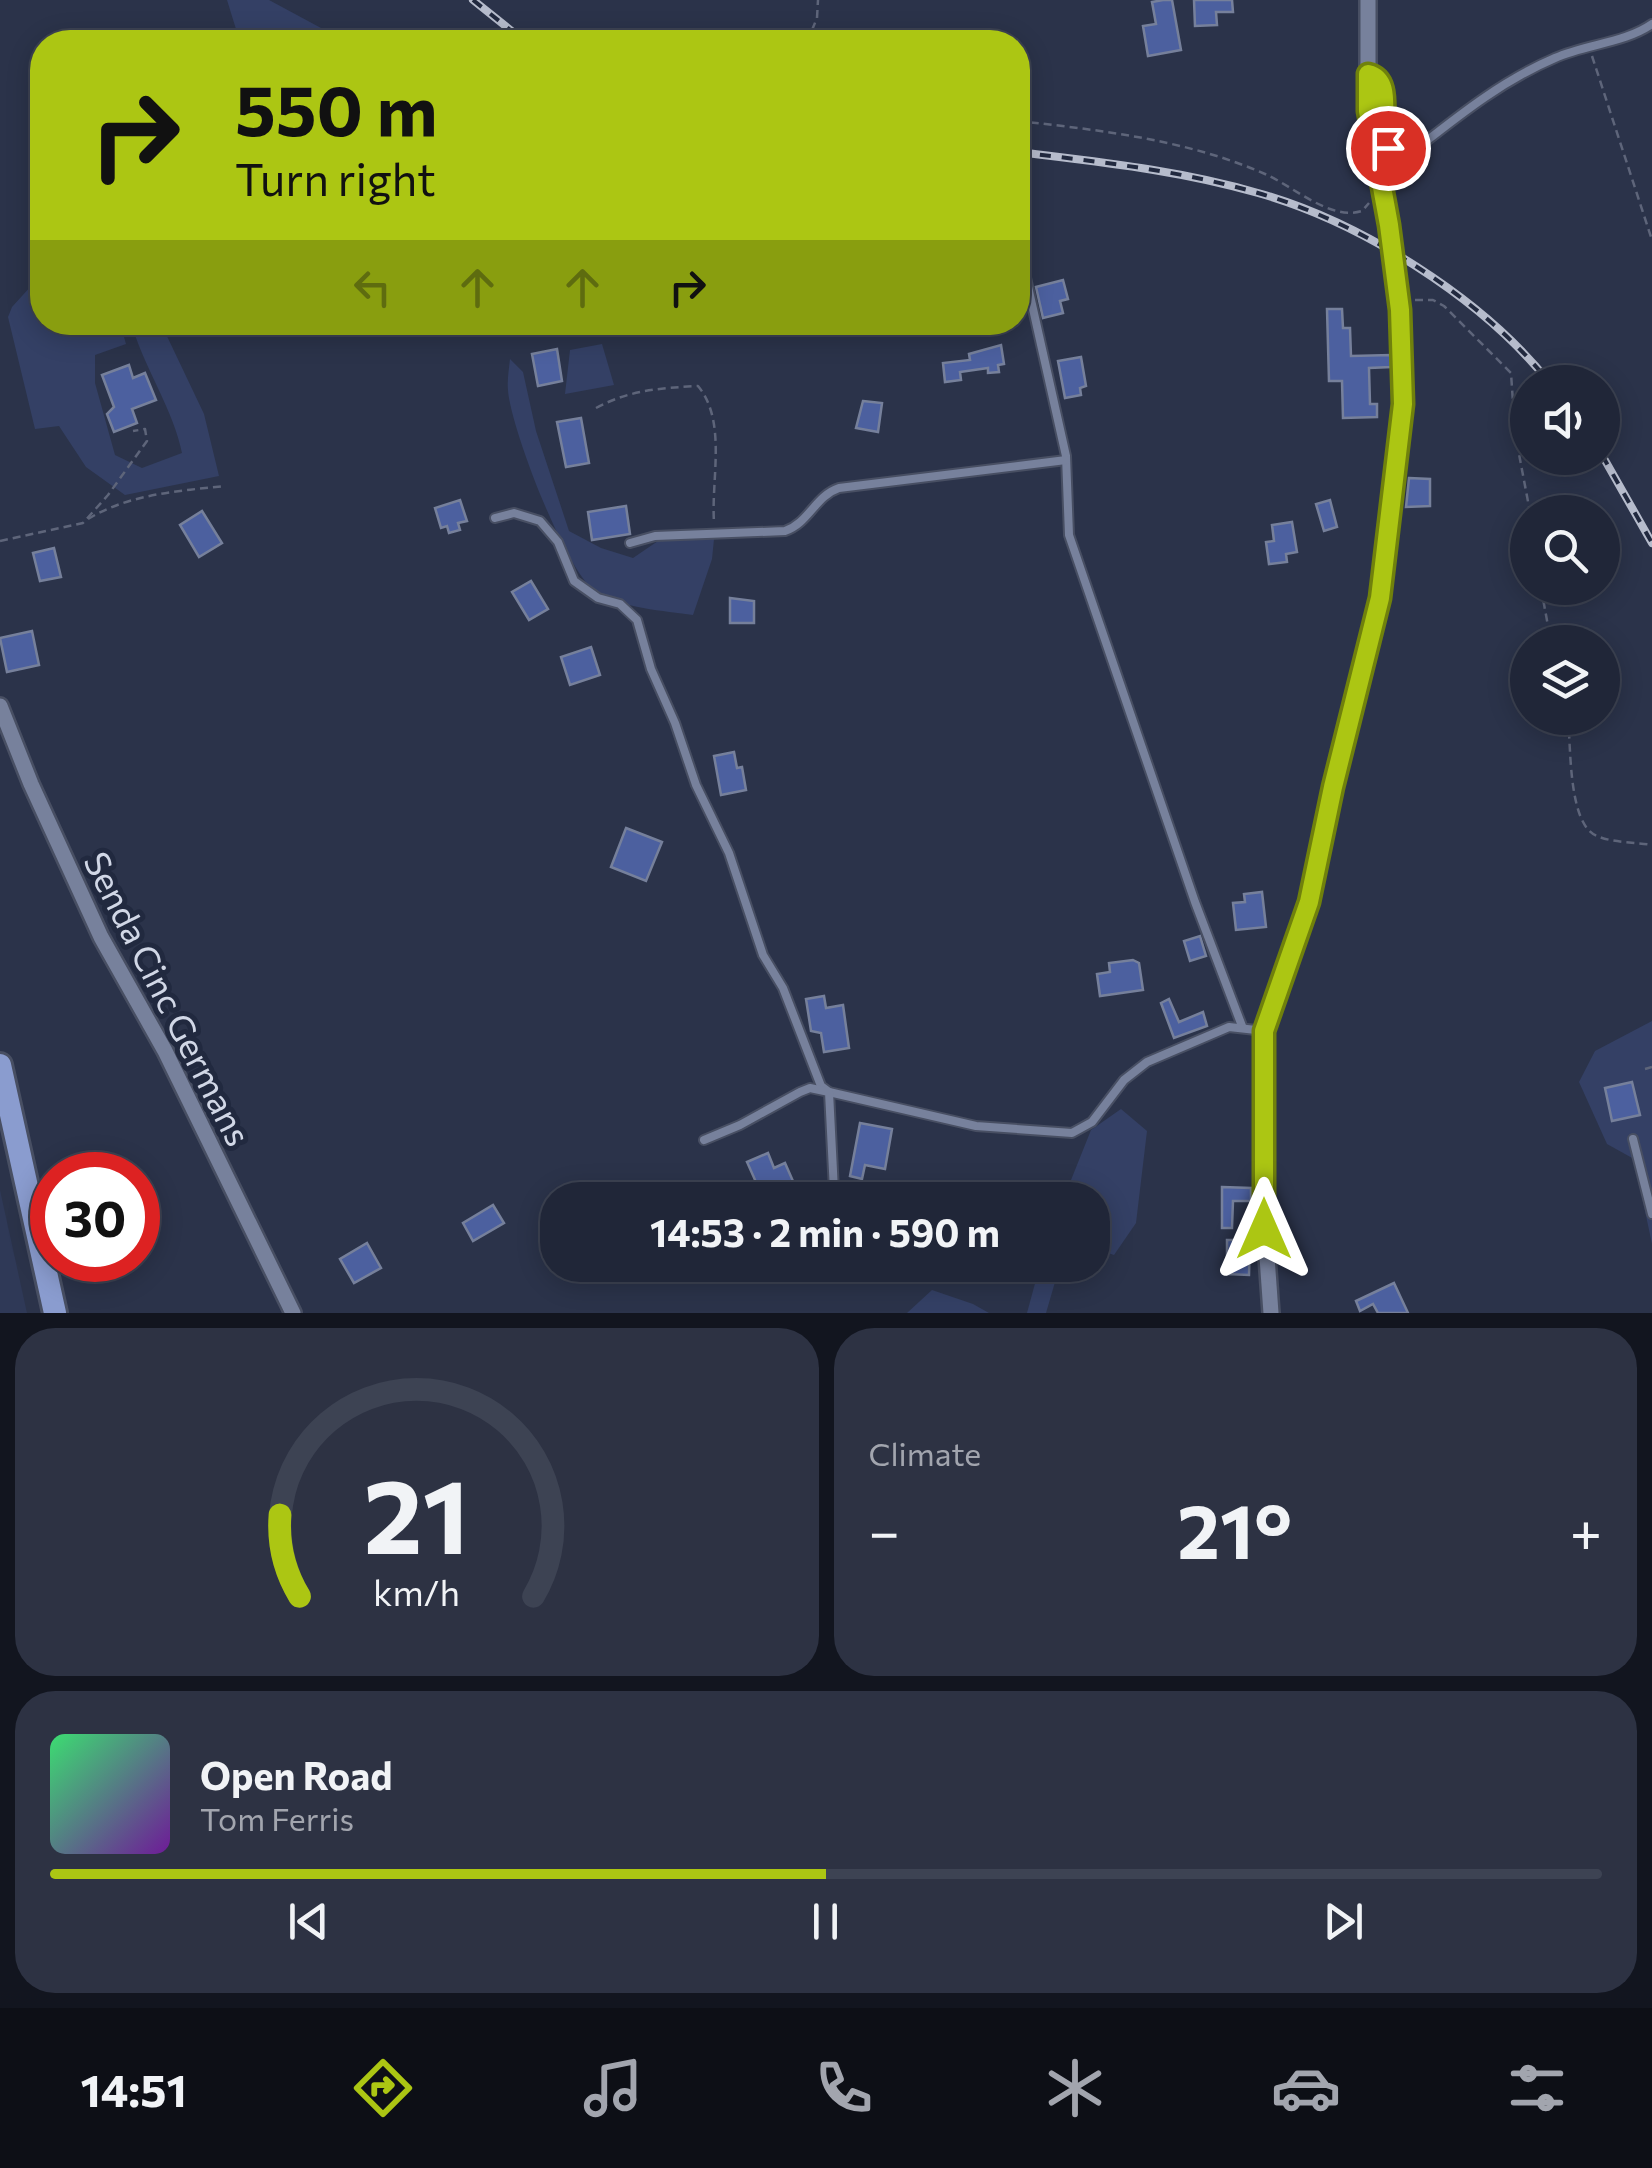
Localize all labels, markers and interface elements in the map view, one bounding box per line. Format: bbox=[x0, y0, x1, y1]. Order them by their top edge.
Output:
text: 550 m bbox=[235, 65, 438, 150]
icon: right bbox=[70, 70, 200, 200]
pin bbox=[1346, 106, 1431, 191]
icon: arrive bbox=[1361, 121, 1416, 176]
text: Turn right bbox=[235, 150, 436, 205]
icon: left bbox=[345, 260, 400, 315]
icon: ahead bbox=[450, 260, 505, 315]
icon: ahead bbox=[555, 260, 610, 315]
icon: right bbox=[660, 260, 715, 315]
map controls bbox=[1510, 365, 1620, 735]
button: sound bbox=[1510, 365, 1620, 475]
button: search bbox=[1510, 495, 1620, 605]
button: layers bbox=[1510, 625, 1620, 735]
street label: Senda Cinc Germans bbox=[76, 844, 262, 1152]
speed limit sign: 30 bbox=[30, 1152, 160, 1282]
position arrow bbox=[1212, 1177, 1316, 1281]
text: 14:53 · 2 min · 590 m bbox=[650, 1208, 1000, 1255]
text: Climate bbox=[869, 1433, 981, 1473]
text: 21 bbox=[364, 1448, 470, 1575]
text: 21° bbox=[1177, 1483, 1292, 1574]
text: − bbox=[869, 1496, 900, 1563]
text: + bbox=[1570, 1496, 1602, 1563]
text: km/h bbox=[373, 1570, 460, 1613]
text: Open Road bbox=[200, 1751, 393, 1798]
text: Tom Ferris bbox=[200, 1798, 354, 1838]
icon: previous bbox=[281, 1894, 336, 1949]
icon: pause bbox=[798, 1894, 853, 1949]
icon: next bbox=[1316, 1894, 1371, 1949]
icon: directions bbox=[348, 2053, 418, 2123]
icon: music bbox=[578, 2053, 648, 2123]
icon: phone bbox=[809, 2053, 879, 2123]
icon: climate bbox=[1040, 2053, 1110, 2123]
icon: car bbox=[1271, 2053, 1341, 2123]
icon: filters bbox=[1502, 2053, 1572, 2123]
text: 14:51 bbox=[80, 2061, 187, 2116]

